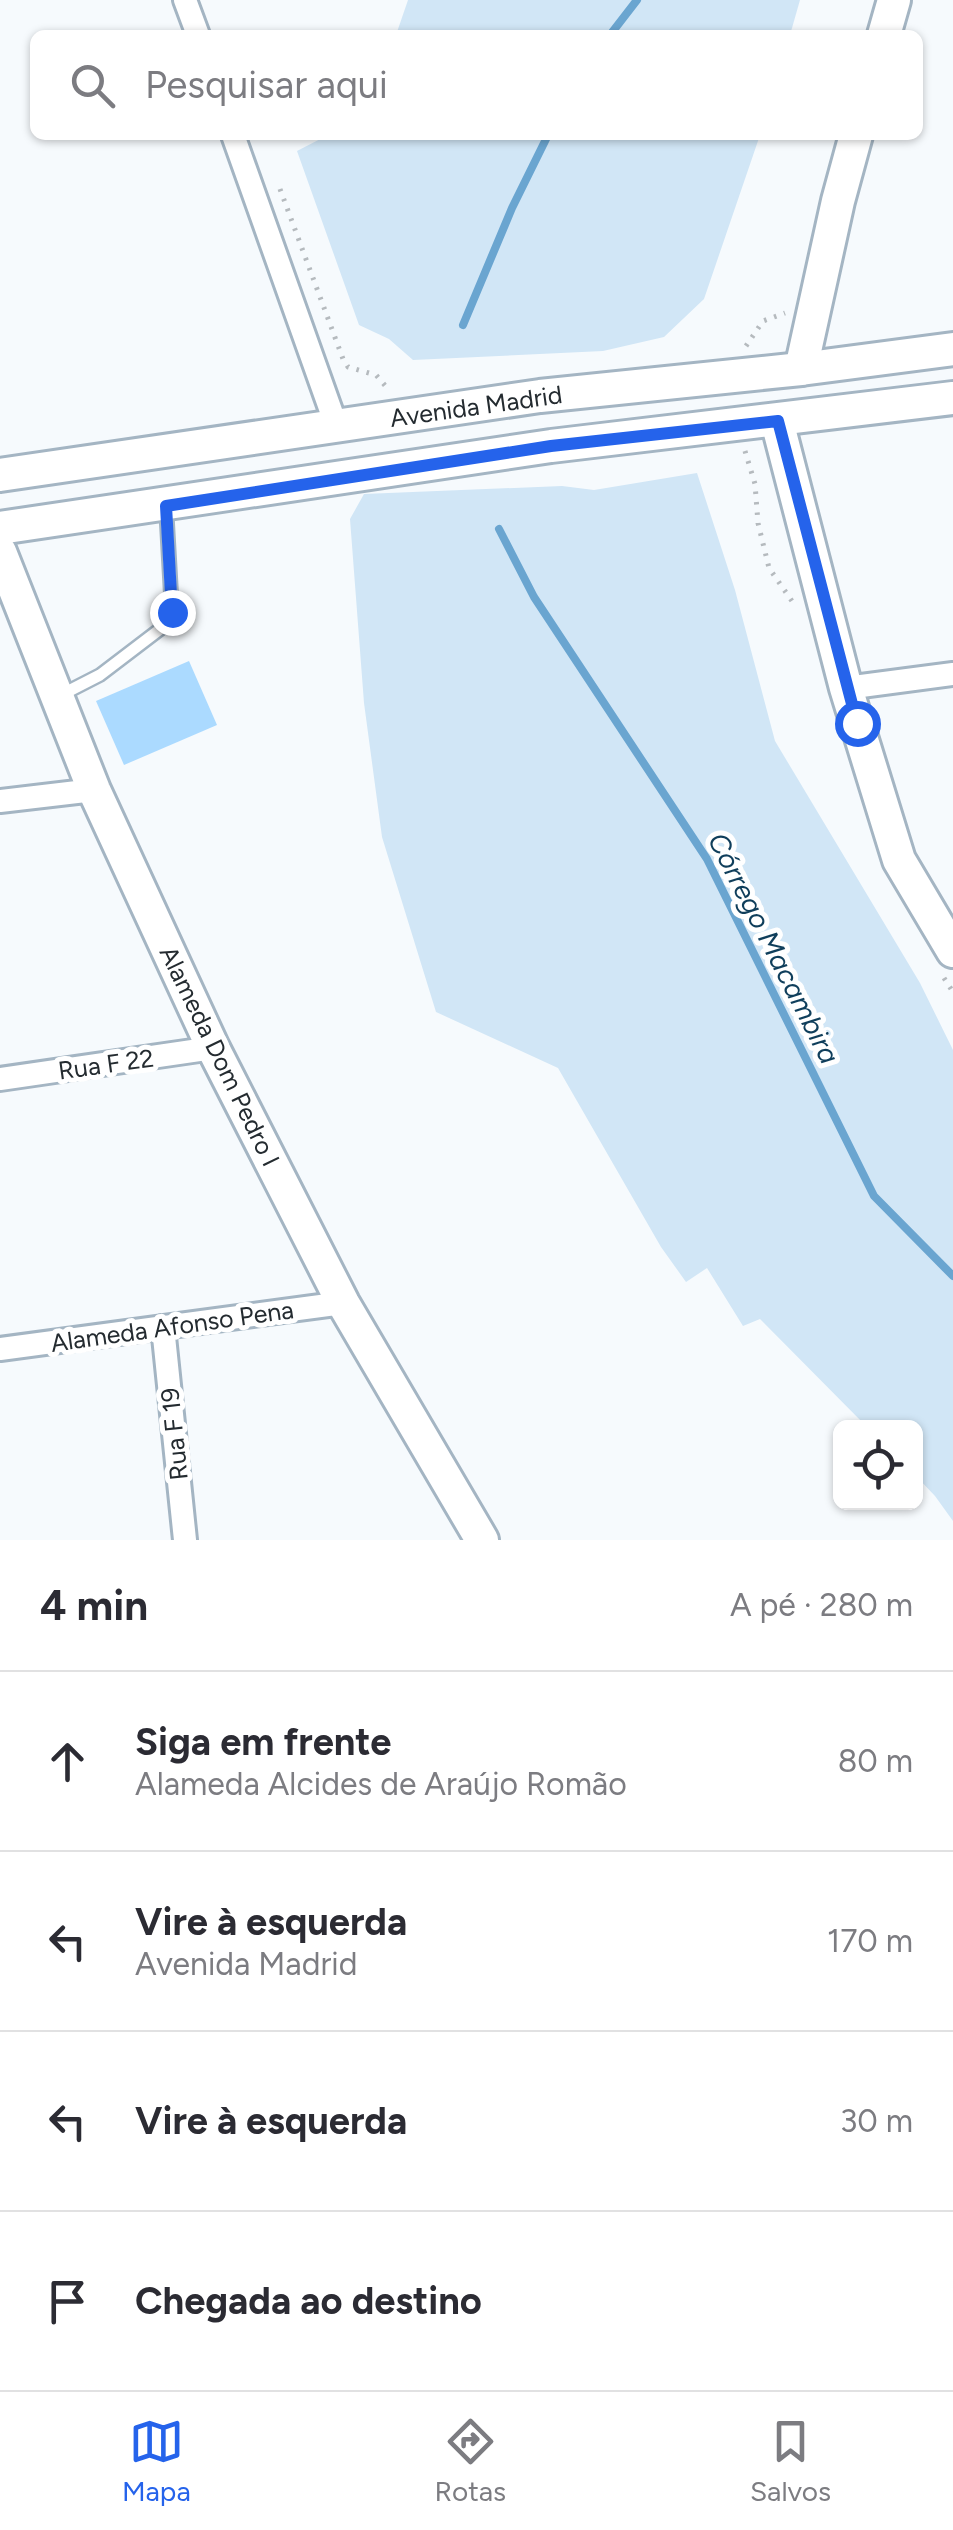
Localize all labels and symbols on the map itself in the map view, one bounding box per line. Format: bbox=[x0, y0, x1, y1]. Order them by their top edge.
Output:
street label: Avenida Madrid bbox=[388, 379, 564, 433]
route end bbox=[150, 590, 196, 636]
route start bbox=[835, 701, 881, 747]
water label: Córrego Macambira bbox=[701, 827, 847, 1069]
street label: Alameda Dom Pedro I bbox=[154, 941, 286, 1171]
street label: Rua F 22 bbox=[56, 1042, 156, 1086]
street label: Alameda Afonso Pena bbox=[49, 1294, 295, 1358]
street label: Rua F 19 bbox=[154, 1386, 194, 1482]

